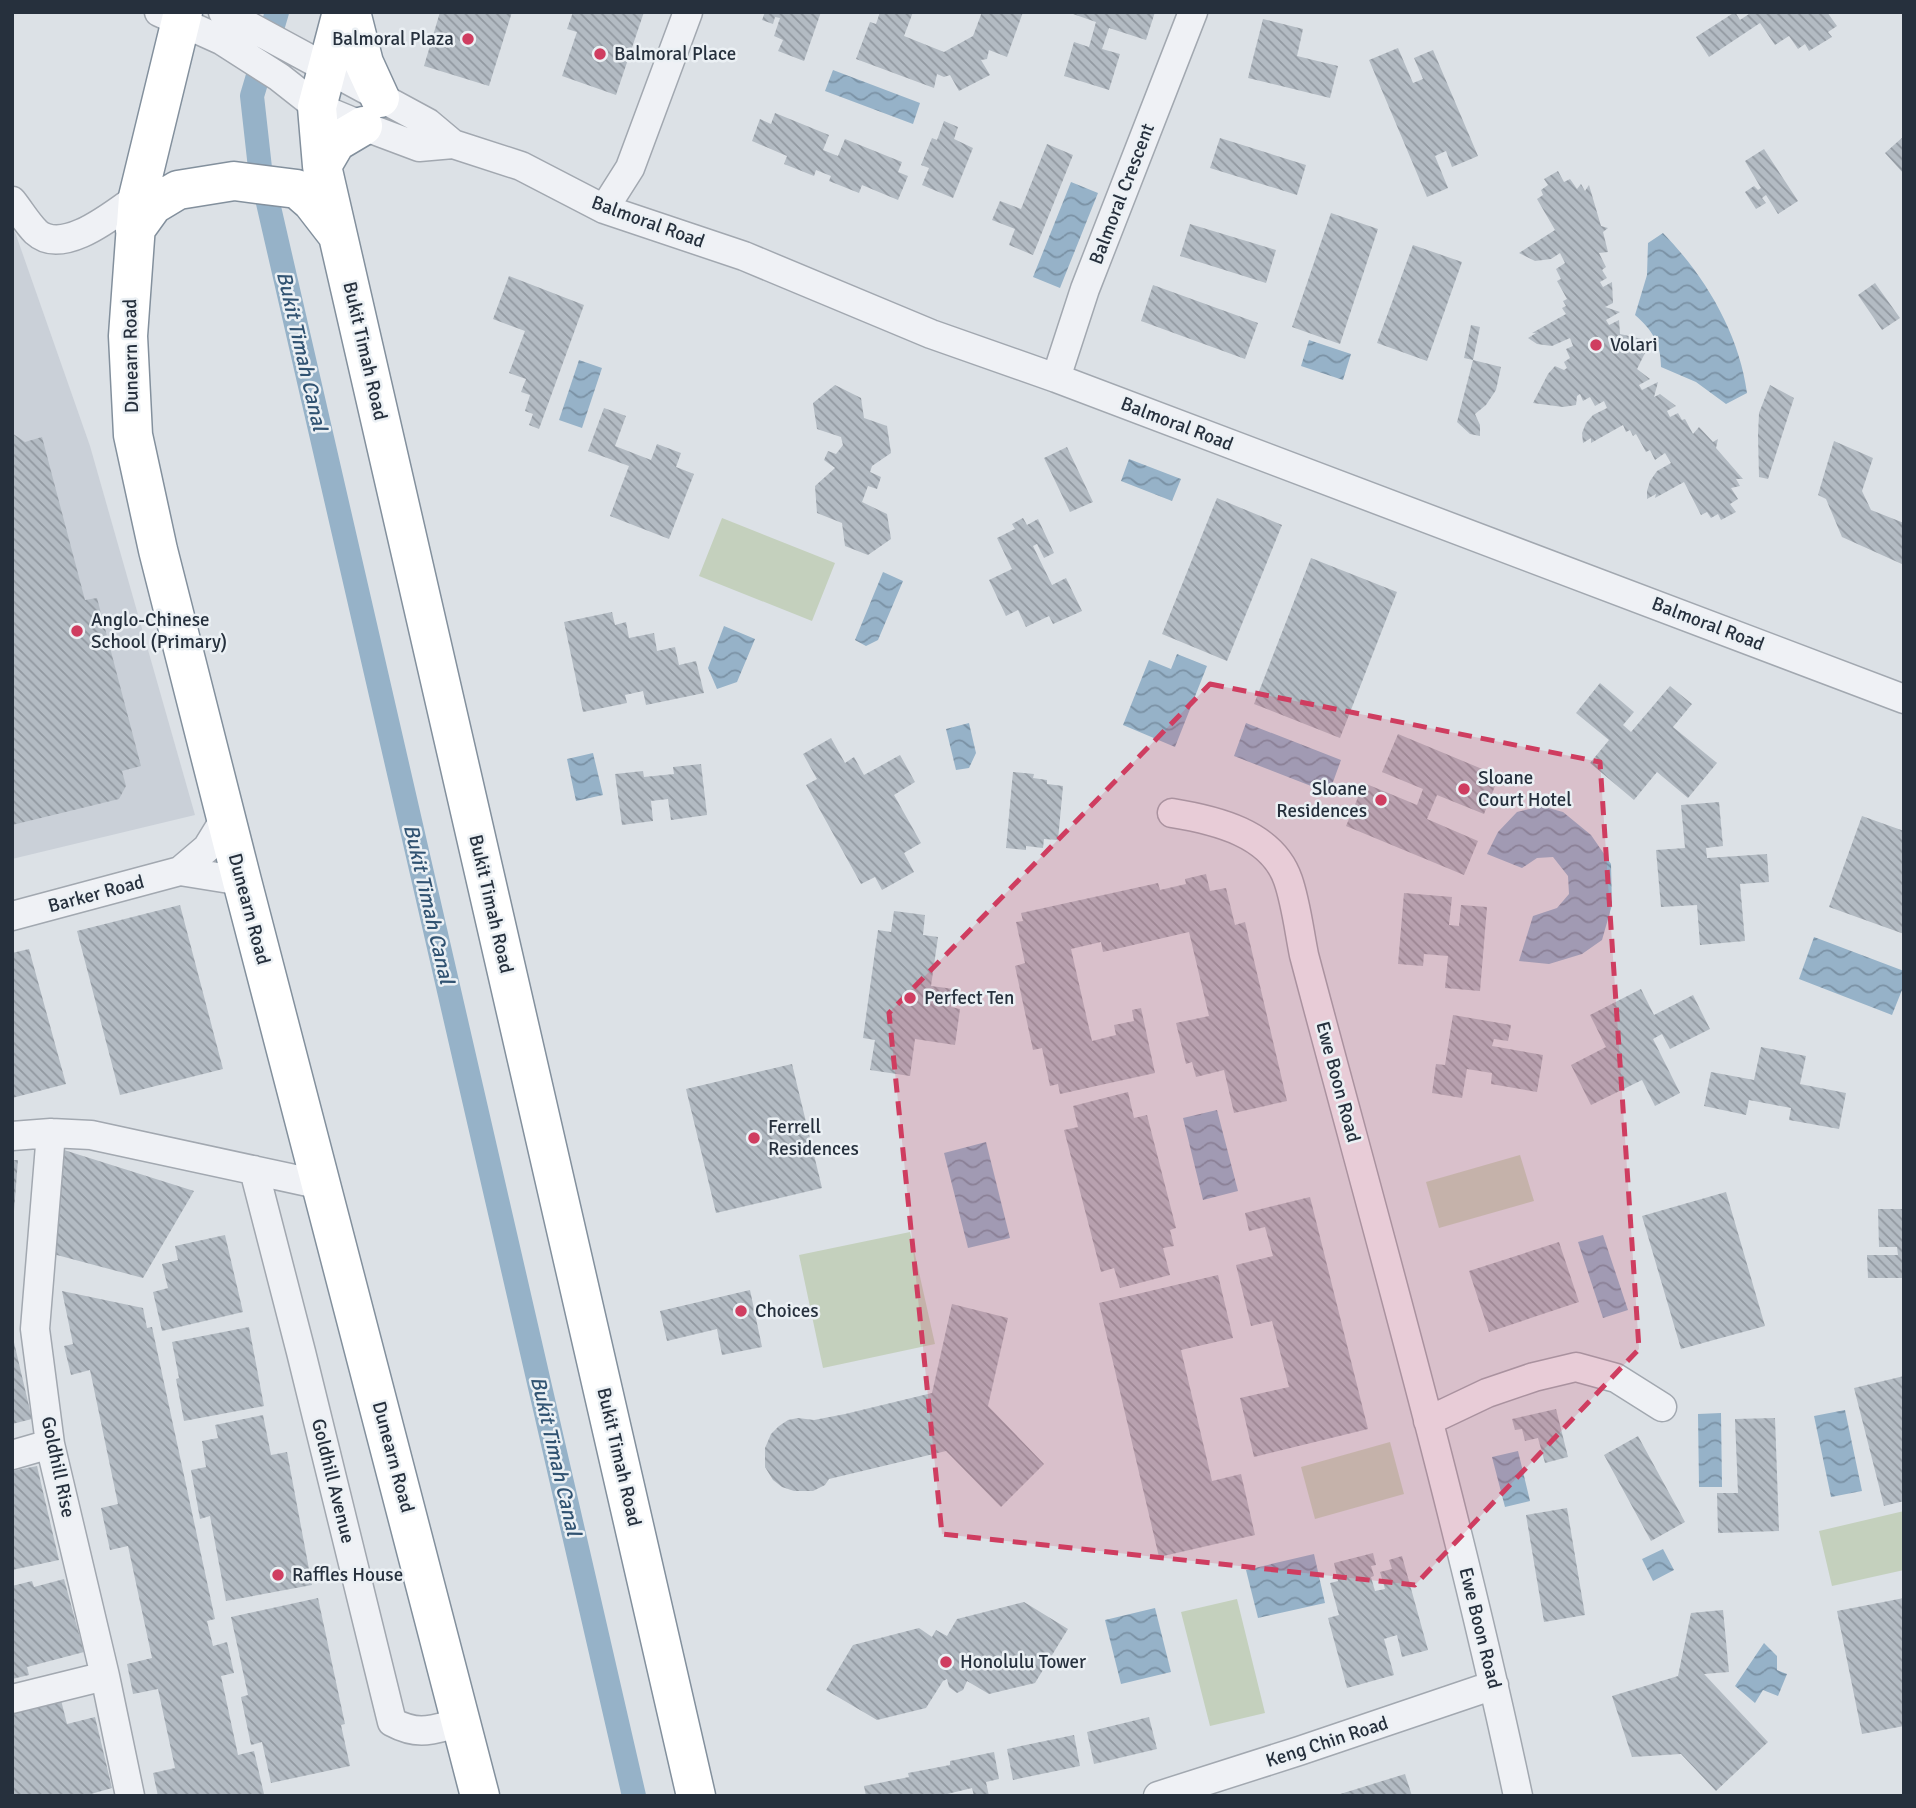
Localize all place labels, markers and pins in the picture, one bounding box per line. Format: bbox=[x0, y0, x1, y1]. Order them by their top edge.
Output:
place label: Balmoral Plaza bbox=[332, 27, 454, 51]
marker: Balmoral Plaza bbox=[460, 31, 476, 47]
place label: Balmoral Place bbox=[614, 42, 736, 66]
marker: Balmoral Place bbox=[592, 46, 608, 62]
place label: Volari bbox=[1610, 333, 1658, 357]
marker: Volari bbox=[1588, 337, 1604, 353]
place label: Anglo-Chinese School (Primary) bbox=[91, 608, 227, 654]
marker: Anglo-Chinese School (Primary) bbox=[69, 623, 85, 639]
place label: Sloane Court Hotel bbox=[1478, 766, 1572, 812]
place label: Sloane Residences bbox=[1276, 777, 1367, 823]
marker: Sloane Court Hotel bbox=[1456, 781, 1472, 797]
marker: Sloane Residences bbox=[1373, 792, 1389, 808]
place label: Perfect Ten bbox=[924, 986, 1014, 1010]
marker: Perfect Ten bbox=[902, 990, 918, 1006]
place label: Ferrell Residences bbox=[768, 1115, 859, 1161]
marker: Ferrell Residences bbox=[746, 1130, 762, 1146]
place label: Choices bbox=[755, 1299, 819, 1323]
marker: Choices bbox=[733, 1303, 749, 1319]
place label: Raffles House bbox=[292, 1563, 403, 1587]
marker: Raffles House bbox=[270, 1567, 286, 1583]
place label: Honolulu Tower bbox=[960, 1650, 1086, 1674]
marker: Honolulu Tower bbox=[938, 1654, 954, 1670]

